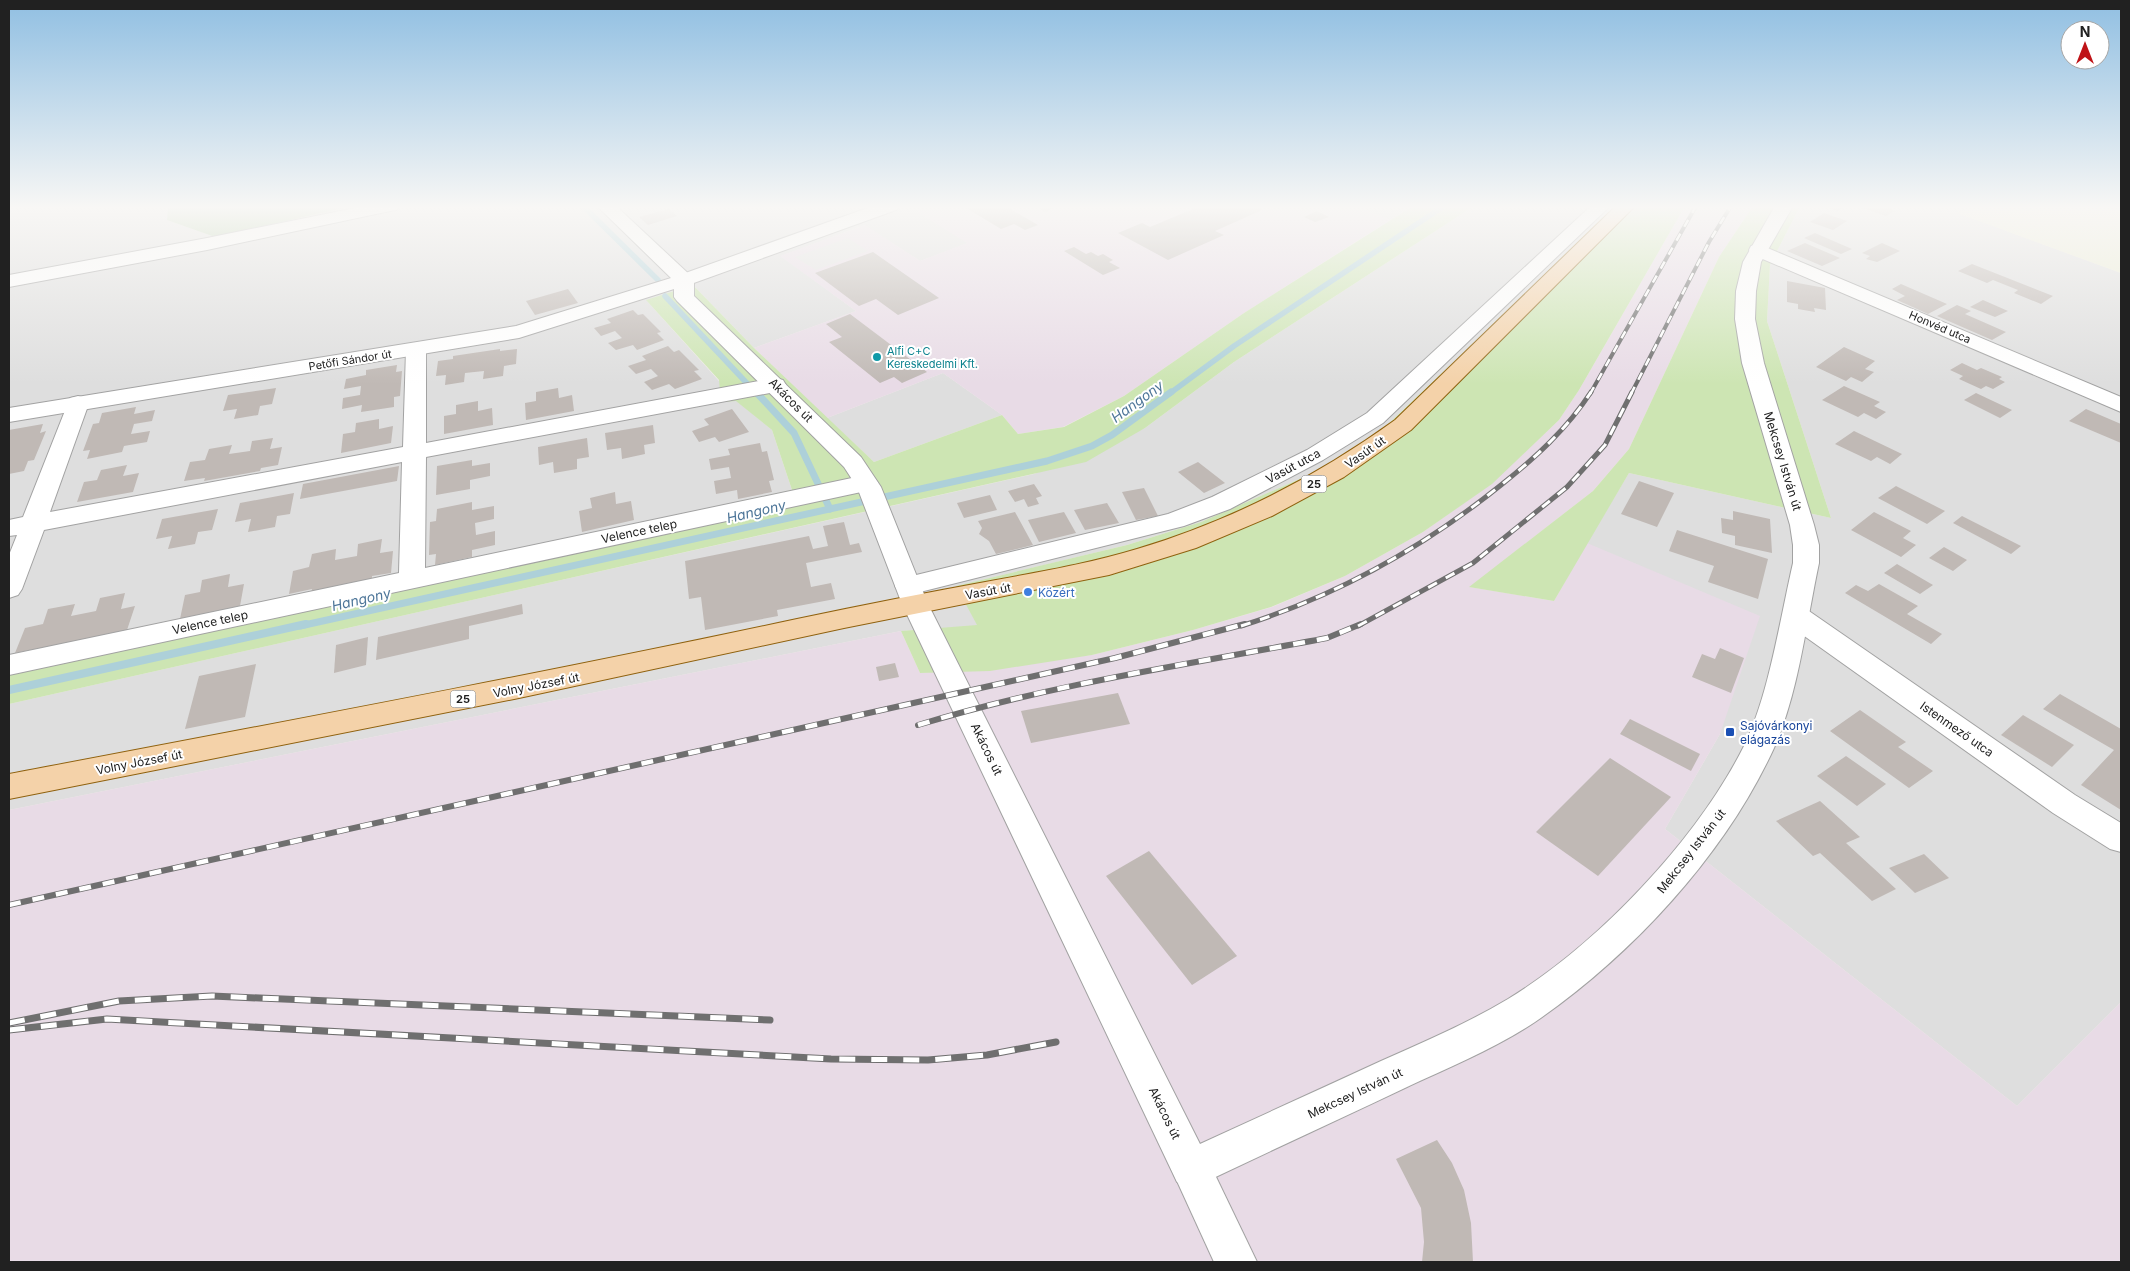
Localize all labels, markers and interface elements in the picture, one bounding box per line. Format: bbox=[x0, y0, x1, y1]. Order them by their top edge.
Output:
north arrow bbox=[2060, 20, 2110, 70]
text: N bbox=[2080, 23, 2090, 40]
street label: Honvéd utca bbox=[1907, 308, 1973, 346]
place label: Alfi C+C Kereskedelmi Kft. bbox=[887, 344, 978, 371]
street label: Petőfi Sándor út bbox=[308, 346, 393, 373]
marker: Alfi C+C Kereskedelmi Kft. bbox=[871, 351, 883, 363]
street label: Akácos út bbox=[766, 375, 816, 425]
water label: Hangony bbox=[1108, 376, 1167, 426]
street label: Mekcsey István út bbox=[1761, 410, 1805, 512]
street label: Vasút út bbox=[1342, 433, 1388, 471]
street label: Vasút utca bbox=[1263, 445, 1323, 487]
road number: 25 bbox=[1302, 476, 1326, 492]
water label: Hangony bbox=[725, 496, 788, 526]
street label: Velence telep bbox=[600, 516, 678, 546]
street label: Vasút út bbox=[964, 580, 1012, 602]
water label: Hangony bbox=[330, 584, 393, 614]
place label: Közért bbox=[1038, 585, 1075, 600]
marker: Közért bbox=[1022, 586, 1034, 598]
street label: Velence telep bbox=[171, 607, 249, 637]
street label: Volny József út bbox=[492, 669, 580, 701]
road number: 25 bbox=[450, 691, 476, 708]
street label: Istenmező utca bbox=[1917, 698, 1997, 760]
place label: Sajóvárkonyi elágazás bbox=[1740, 718, 1813, 747]
street label: Akácos út bbox=[968, 720, 1006, 778]
marker: Sajóvárkonyi elágazás bbox=[1724, 726, 1736, 738]
street label: Volny József út bbox=[95, 746, 183, 778]
street label: Mekcsey István út bbox=[1653, 806, 1729, 896]
street label: Mekcsey István út bbox=[1305, 1064, 1405, 1122]
street label: Akácos út bbox=[1146, 1084, 1184, 1142]

